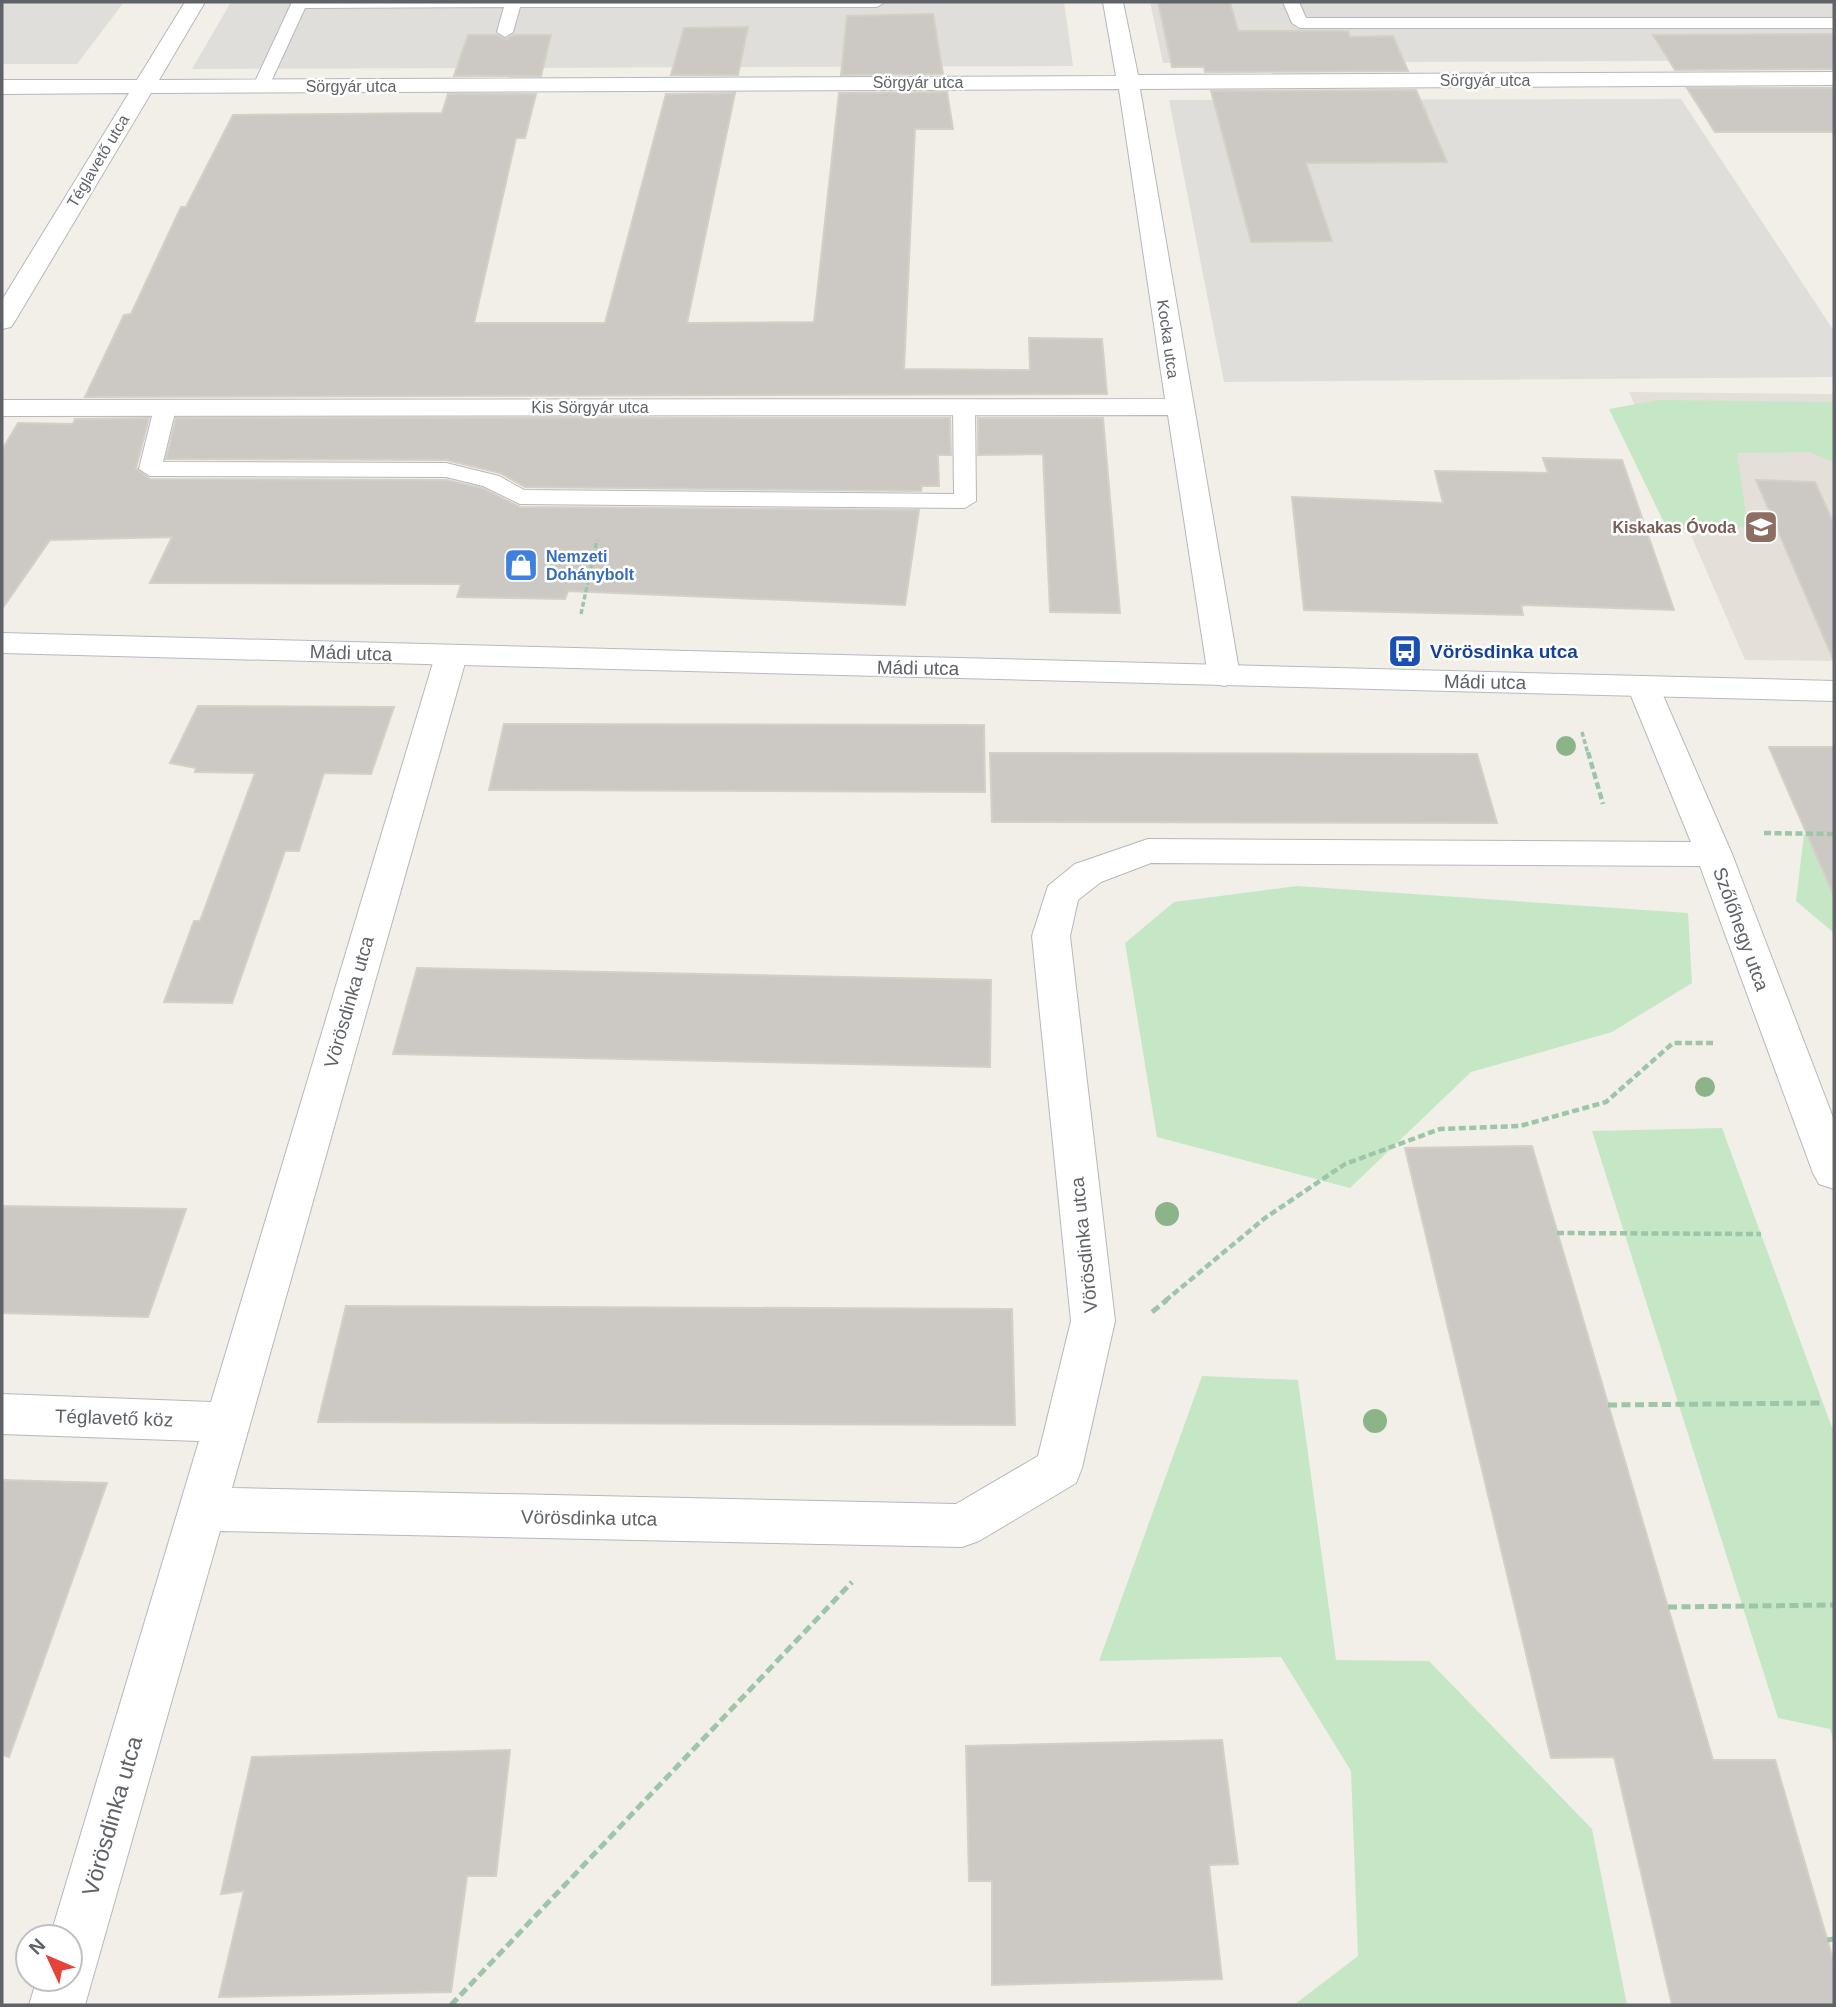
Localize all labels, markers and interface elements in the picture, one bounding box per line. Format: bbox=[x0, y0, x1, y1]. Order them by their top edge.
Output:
street label: Sörgyár utca bbox=[1440, 72, 1530, 89]
street label: Sörgyár utca bbox=[873, 74, 963, 91]
street label: Sörgyár utca bbox=[306, 78, 396, 95]
street label: Téglavető utca bbox=[64, 112, 132, 210]
street label: Kocka utca bbox=[1154, 299, 1182, 379]
street label: Kis Sörgyár utca bbox=[531, 399, 649, 416]
school or university icon: Kiskakas Óvoda bbox=[1742, 508, 1780, 546]
place label: Kiskakas Óvoda bbox=[1612, 518, 1736, 536]
shop icon: Nemzeti Dohánybolt bbox=[502, 546, 540, 584]
place label: Nemzeti Dohánybolt bbox=[546, 548, 635, 583]
bus stop icon: Vörösdinka utca bbox=[1386, 632, 1424, 670]
street label: Mádi utca bbox=[309, 641, 393, 665]
place label: Vörösdinka utca bbox=[1430, 641, 1578, 662]
street label: Mádi utca bbox=[877, 657, 960, 679]
street label: Mádi utca bbox=[1444, 671, 1527, 693]
street label: Szőlőhegy utca bbox=[1709, 864, 1773, 994]
street label: Vörösdinka utca bbox=[320, 933, 378, 1070]
street label: Vörösdinka utca bbox=[1066, 1176, 1102, 1314]
street label: Téglavető köz bbox=[55, 1405, 173, 1431]
street label: Vörösdinka utca bbox=[521, 1506, 658, 1530]
street label: Vörösdinka utca bbox=[77, 1733, 147, 1899]
north arrow bbox=[14, 1923, 84, 1993]
text: N bbox=[25, 1934, 49, 1959]

